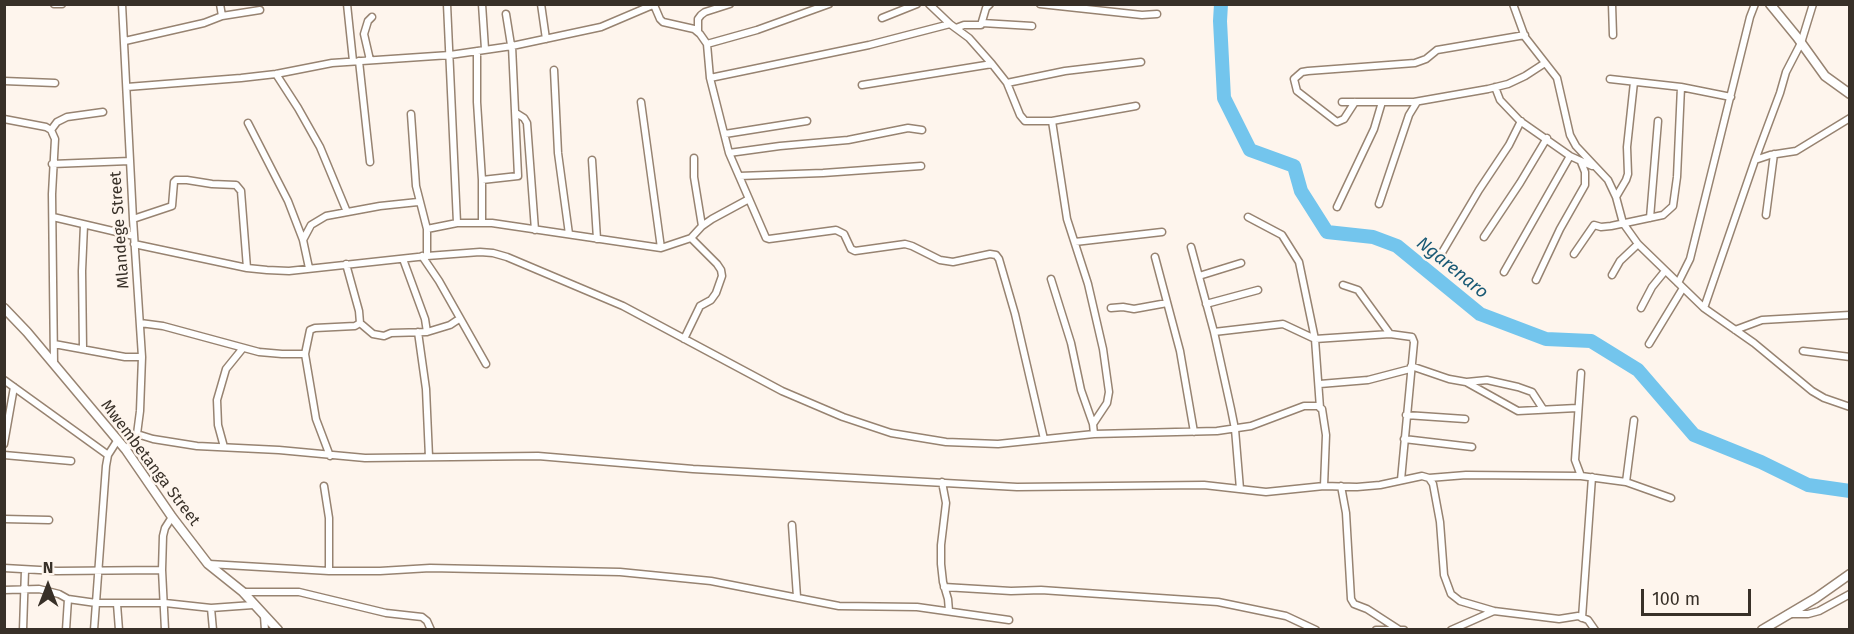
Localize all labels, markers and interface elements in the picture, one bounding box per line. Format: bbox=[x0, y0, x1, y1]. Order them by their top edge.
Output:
street label: Mlandege Street bbox=[106, 171, 134, 289]
water label: Ngarenaro bbox=[1412, 233, 1492, 303]
street label: Mwembetanga Street bbox=[96, 396, 204, 530]
north arrow bbox=[18, 556, 78, 616]
text: N bbox=[43, 558, 53, 577]
scale bar bbox=[1644, 577, 1754, 615]
text: 100 m bbox=[1652, 588, 1700, 610]

